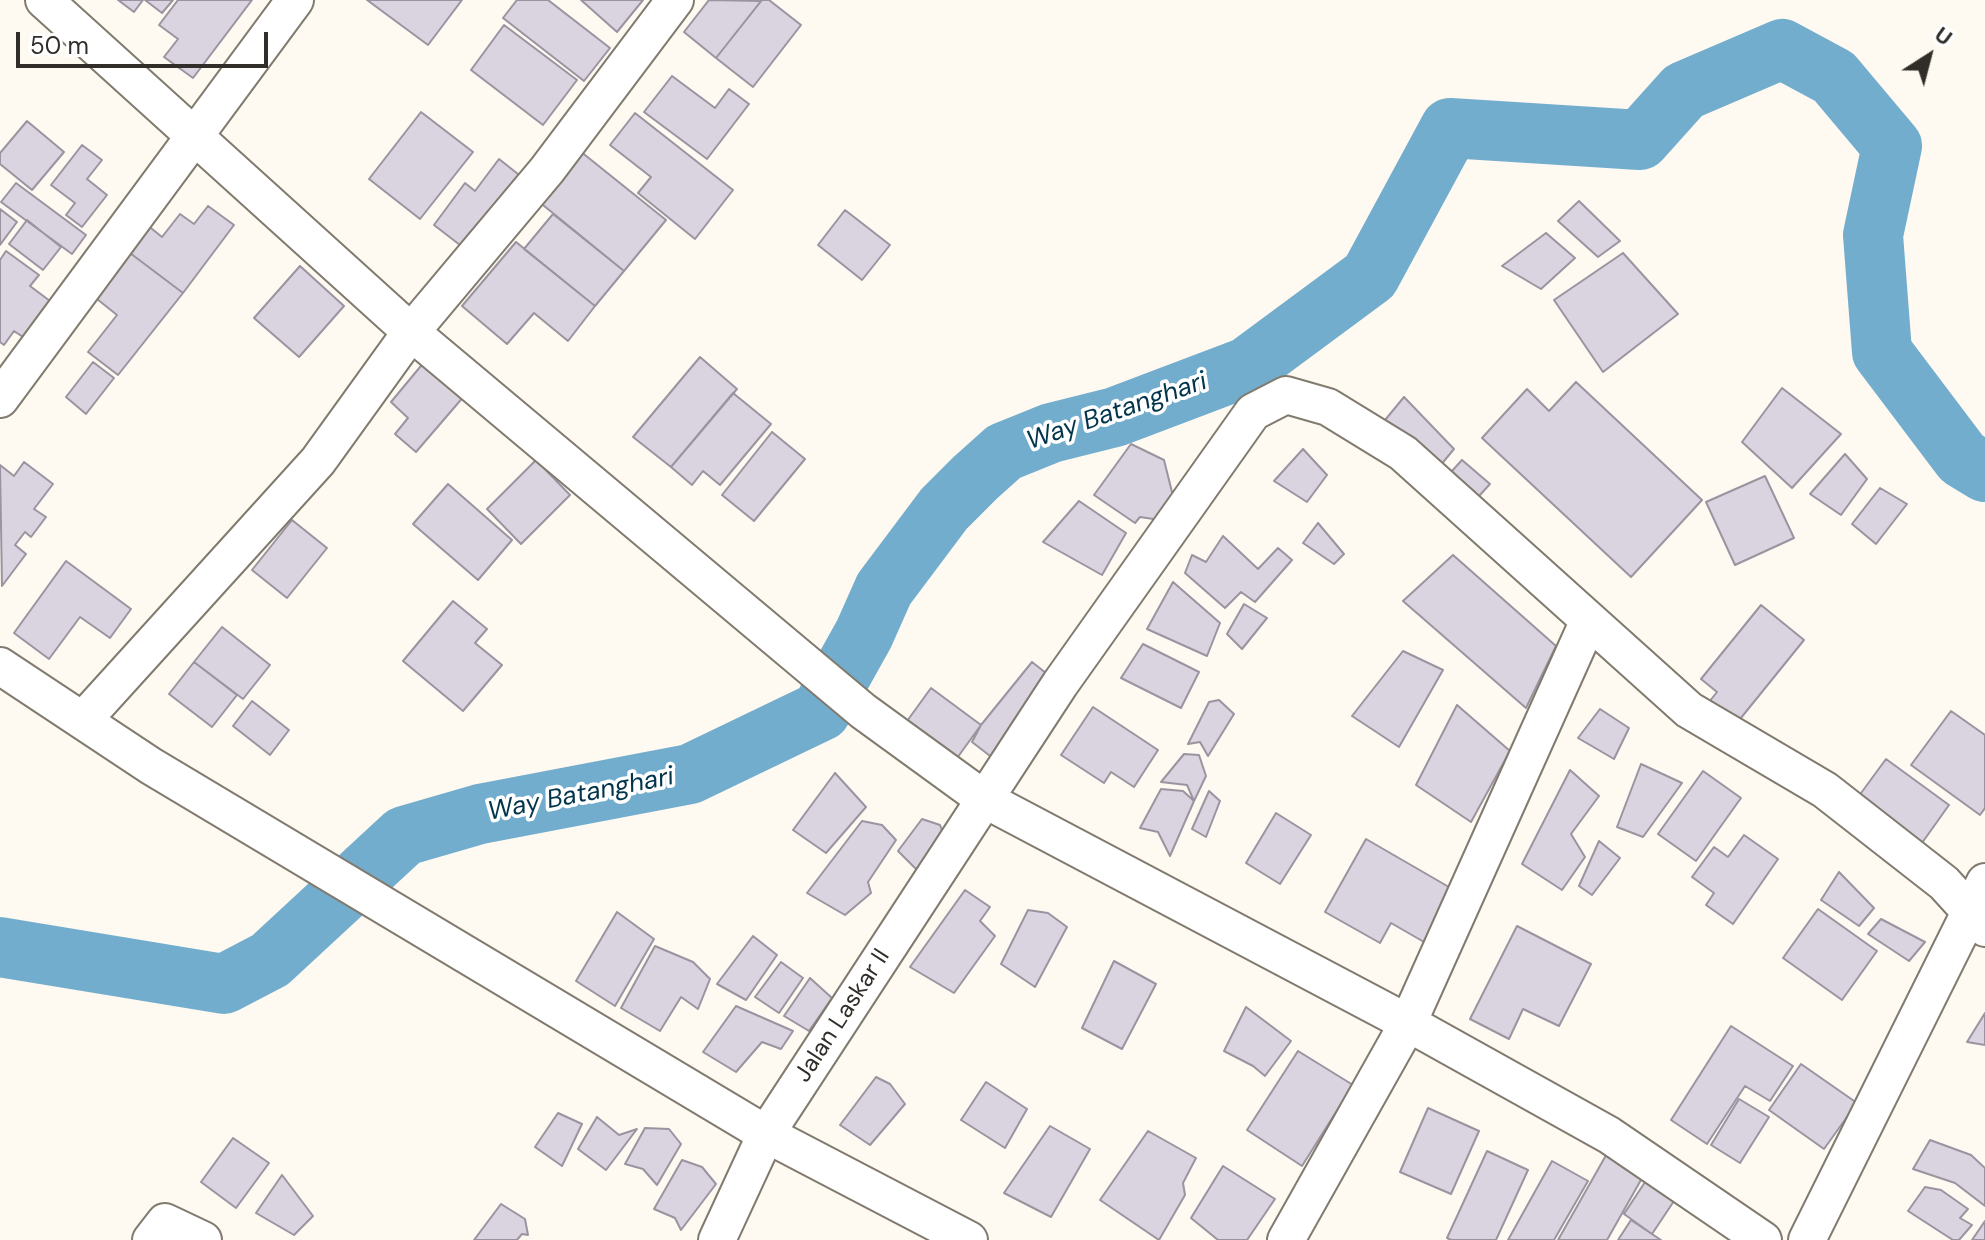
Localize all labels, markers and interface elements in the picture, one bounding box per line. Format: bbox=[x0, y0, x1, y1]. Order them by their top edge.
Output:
scale bar bbox=[20, 16, 272, 66]
north arrow bbox=[1889, 16, 1969, 96]
text: U bbox=[1929, 20, 1958, 52]
text: 50 m bbox=[30, 30, 89, 61]
water label: Way Batanghari bbox=[1023, 366, 1211, 458]
water label: Way Batanghari bbox=[485, 762, 677, 828]
street label: Jalan Laskar II bbox=[789, 944, 897, 1088]

